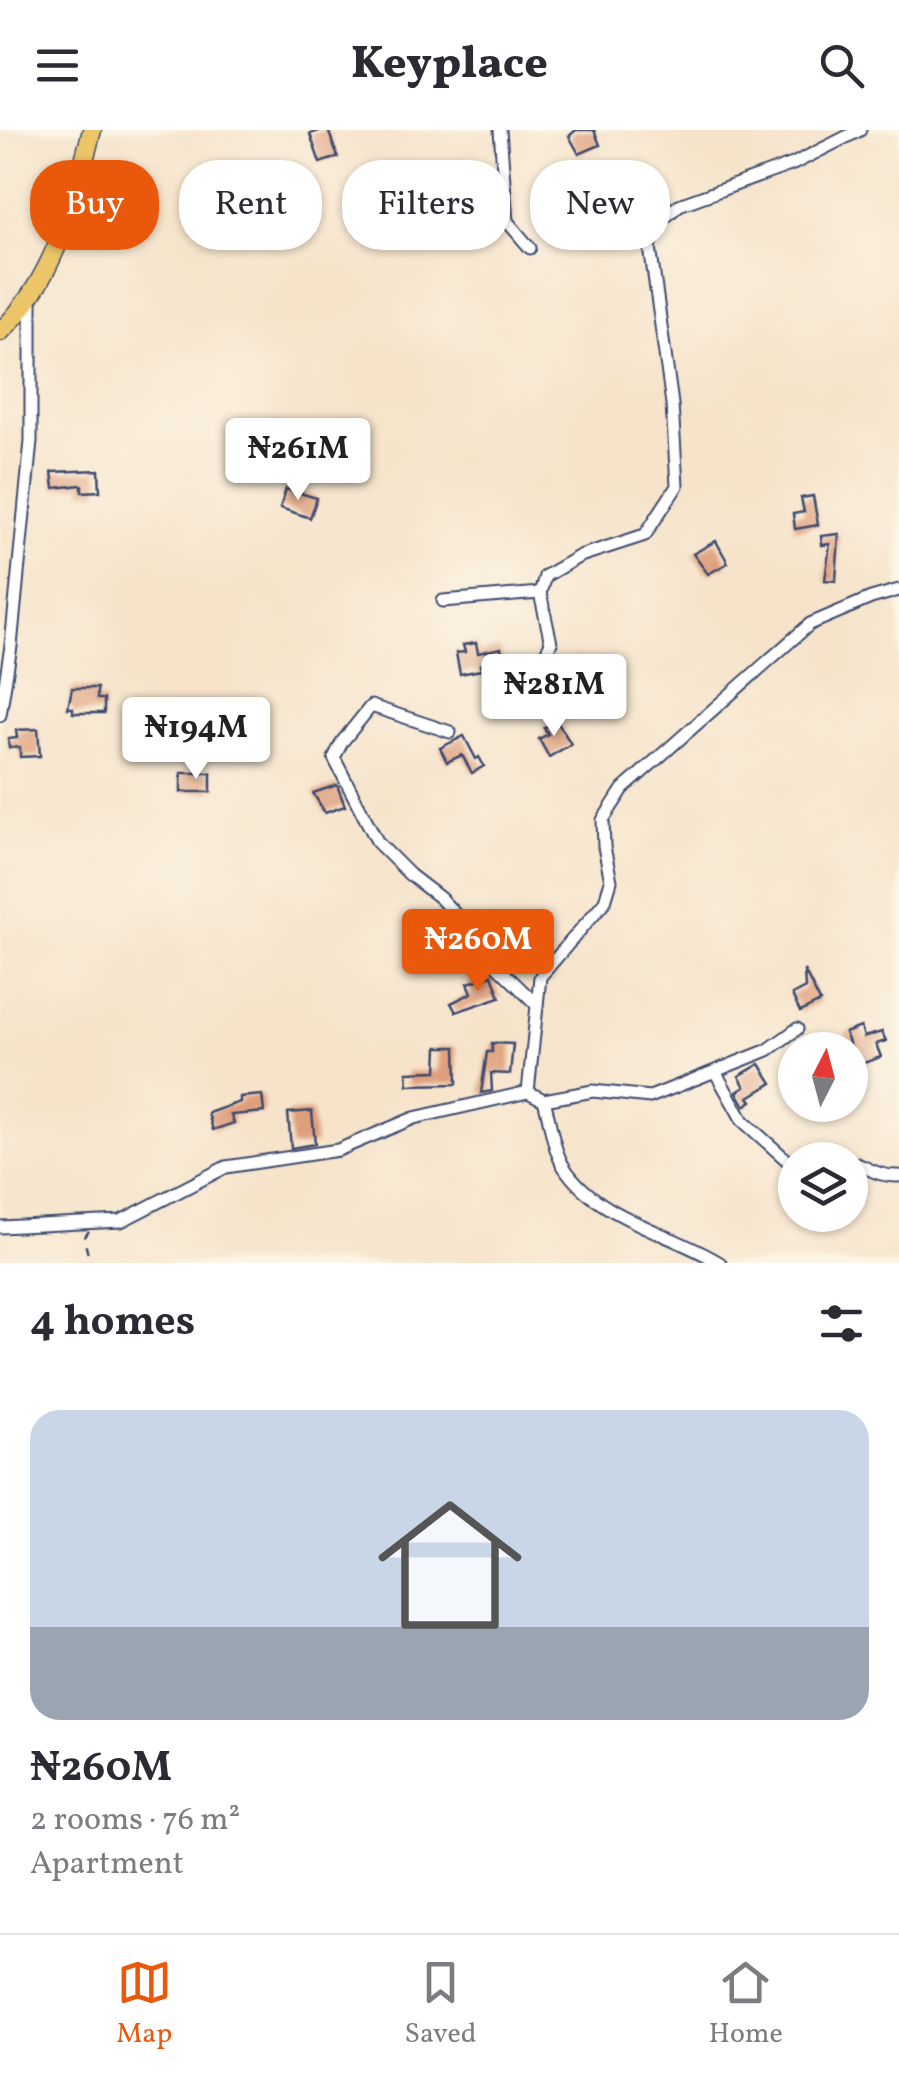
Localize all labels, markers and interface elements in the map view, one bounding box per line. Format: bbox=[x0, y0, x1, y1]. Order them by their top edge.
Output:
text: Keyplace bbox=[351, 34, 548, 97]
icon: menu bbox=[30, 38, 85, 93]
icon: search bbox=[814, 38, 869, 93]
chip: Buy bbox=[30, 160, 159, 250]
chip: Rent bbox=[179, 160, 322, 250]
chip: Filters bbox=[342, 160, 510, 250]
chip: New bbox=[530, 160, 670, 250]
pin: ₦261M bbox=[228, 418, 368, 503]
text: ₦261M bbox=[247, 428, 349, 472]
pin: ₦281M bbox=[484, 654, 624, 739]
text: ₦281M bbox=[503, 664, 605, 708]
pin: ₦194M bbox=[126, 697, 266, 782]
text: ₦194M bbox=[144, 707, 248, 751]
pin: ₦260M bbox=[408, 909, 548, 994]
text: ₦260M bbox=[424, 919, 532, 963]
north arrow bbox=[778, 1032, 868, 1122]
map controls bbox=[778, 1032, 868, 1232]
button: layers bbox=[778, 1142, 868, 1232]
text: 4 homes bbox=[30, 1294, 195, 1353]
icon: filters bbox=[814, 1296, 869, 1351]
icon: home bbox=[360, 1475, 540, 1655]
text: ₦260M bbox=[30, 1740, 172, 1799]
text: 2 rooms · 76 m² bbox=[30, 1799, 240, 1843]
text: Apartment bbox=[30, 1843, 184, 1887]
tab: Map bbox=[116, 1955, 172, 2054]
tab: Saved bbox=[404, 1955, 477, 2054]
tab: Home bbox=[709, 1955, 783, 2054]

